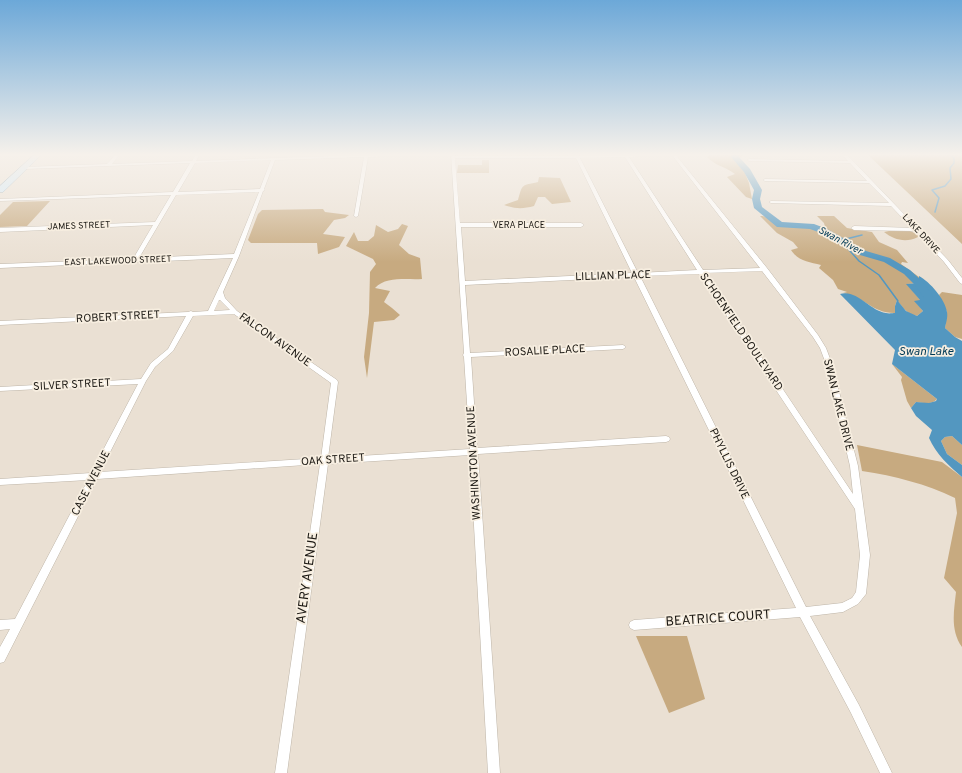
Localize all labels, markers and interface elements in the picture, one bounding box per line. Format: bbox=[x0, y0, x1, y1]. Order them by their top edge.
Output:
street label: LAKE DRIVE bbox=[900, 212, 942, 256]
street label: JAMES STREET bbox=[47, 219, 111, 233]
street label: VERA PLACE bbox=[493, 220, 545, 231]
water label: Swan River bbox=[816, 224, 865, 259]
street label: EAST LAKEWOOD STREET bbox=[64, 254, 172, 268]
street label: LILLIAN PLACE bbox=[575, 268, 651, 284]
street label: SCHOENFIELD BOULEVARD bbox=[696, 270, 786, 394]
street label: ROBERT STREET bbox=[76, 308, 160, 326]
street label: FALCON AVENUE bbox=[236, 310, 314, 370]
street label: ROSALIE PLACE bbox=[504, 342, 586, 360]
water label: Swan Lake bbox=[899, 344, 954, 360]
street label: SWAN LAKE DRIVE bbox=[820, 358, 856, 452]
street label: SILVER STREET bbox=[33, 376, 111, 394]
street label: WASHINGTON AVENUE bbox=[464, 406, 484, 520]
street label: PHYLLIS DRIVE bbox=[706, 426, 752, 502]
street label: CASE AVENUE bbox=[69, 448, 113, 518]
street label: OAK STREET bbox=[300, 451, 366, 469]
street label: AVERY AVENUE bbox=[294, 531, 322, 625]
street label: BEATRICE COURT bbox=[665, 607, 771, 631]

